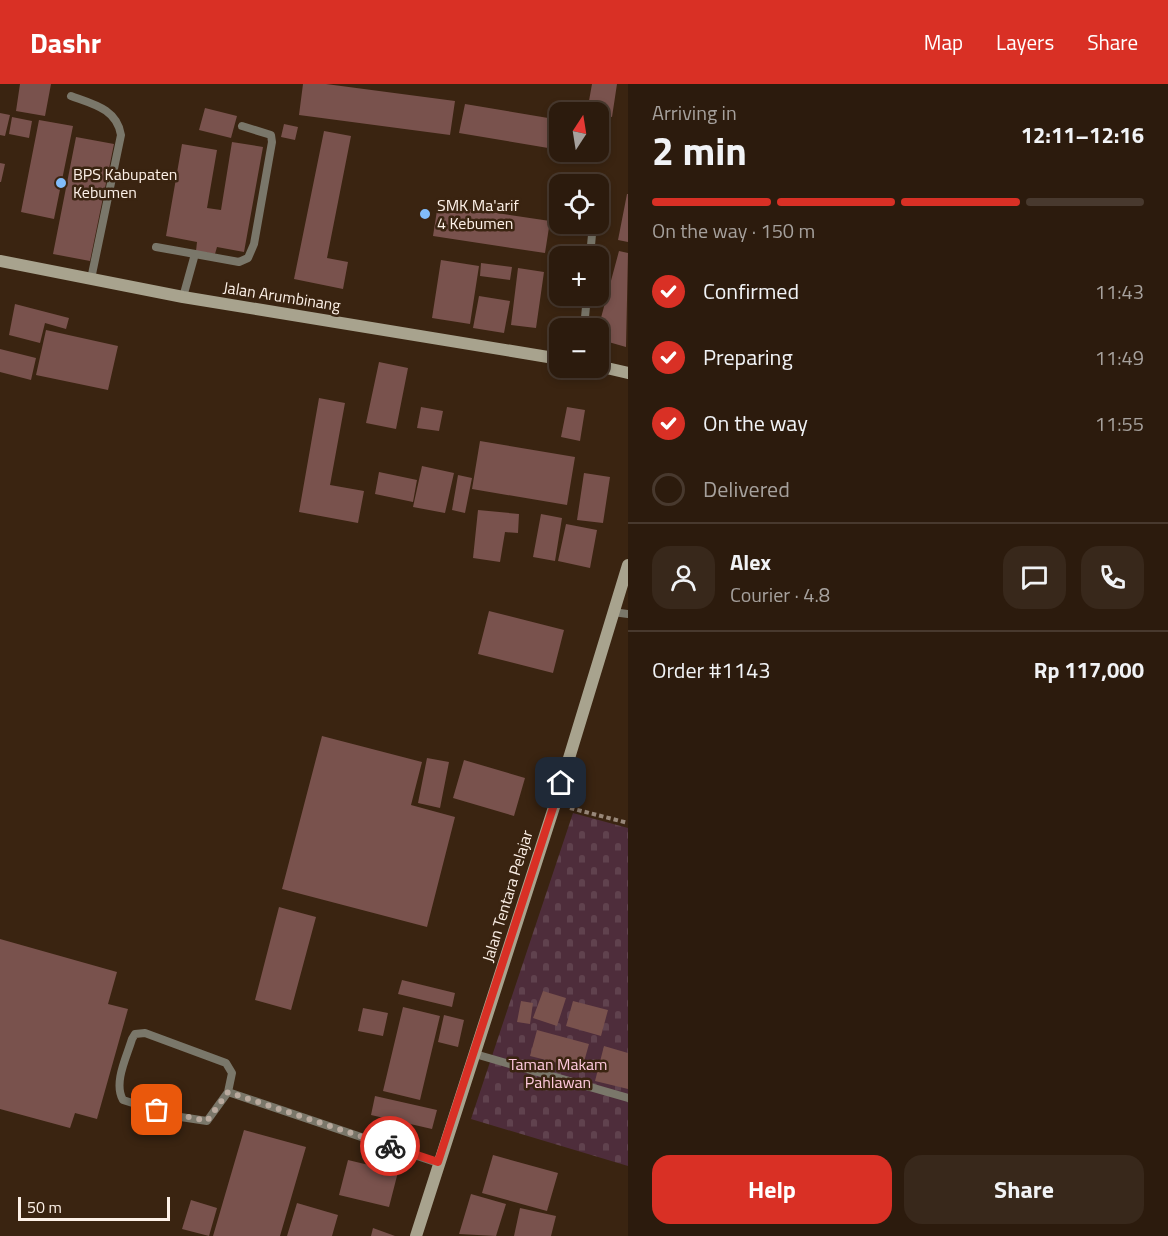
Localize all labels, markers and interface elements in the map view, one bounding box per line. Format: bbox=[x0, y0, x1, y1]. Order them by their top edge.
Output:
text: Dashr bbox=[30, 21, 101, 64]
text: Map bbox=[924, 26, 963, 58]
text: Layers bbox=[996, 26, 1054, 58]
text: Share bbox=[1087, 26, 1138, 58]
text: Arriving in bbox=[652, 97, 737, 128]
north arrow bbox=[549, 102, 609, 162]
map controls bbox=[549, 102, 609, 378]
text: 12:11–12:16 bbox=[1021, 118, 1144, 152]
text: 2 min bbox=[652, 121, 747, 180]
place label: BPS Kabupaten Kebumen bbox=[73, 162, 177, 204]
button: locate bbox=[549, 174, 609, 234]
marker: BPS Kabupaten Kebumen bbox=[54, 176, 68, 190]
place label: SMK Ma'arif 4 Kebumen bbox=[437, 193, 520, 235]
marker: SMK Ma'arif 4 Kebumen bbox=[418, 207, 432, 221]
text: On the way · 150 m bbox=[652, 215, 815, 246]
button: + bbox=[549, 246, 609, 306]
text: Confirmed bbox=[703, 274, 799, 308]
street label: Jalan Arumbinang bbox=[221, 275, 343, 317]
icon: check bbox=[652, 275, 685, 308]
text: 11:43 bbox=[1095, 276, 1144, 307]
button: − bbox=[549, 318, 609, 378]
text: Preparing bbox=[703, 340, 793, 374]
icon: check bbox=[652, 341, 685, 374]
text: 11:49 bbox=[1095, 342, 1144, 373]
text: On the way bbox=[703, 406, 808, 440]
icon: check bbox=[652, 407, 685, 440]
text: 11:55 bbox=[1095, 408, 1144, 439]
text: Delivered bbox=[703, 472, 790, 506]
text: Alex bbox=[730, 545, 771, 579]
button: person bbox=[652, 546, 715, 609]
button: chat bbox=[1003, 546, 1066, 609]
button: phone bbox=[1081, 546, 1144, 609]
text: Courier · 4.8 bbox=[730, 579, 830, 610]
text: Order #1143 bbox=[652, 653, 771, 687]
text: Rp 117,000 bbox=[1034, 653, 1144, 687]
pin bbox=[535, 757, 586, 808]
icon: home bbox=[544, 766, 577, 799]
street label: Jalan Tentara Pelajar bbox=[475, 827, 539, 965]
park label: Taman Makam Pahlawan bbox=[509, 1052, 607, 1094]
pin bbox=[131, 1084, 182, 1135]
icon: bag bbox=[140, 1093, 173, 1126]
courier bbox=[360, 1116, 420, 1176]
icon: bike bbox=[374, 1130, 407, 1163]
button: Help bbox=[652, 1155, 892, 1224]
button: Share bbox=[904, 1155, 1144, 1224]
scale bar bbox=[18, 1194, 170, 1222]
text: 50 m bbox=[27, 1195, 62, 1219]

